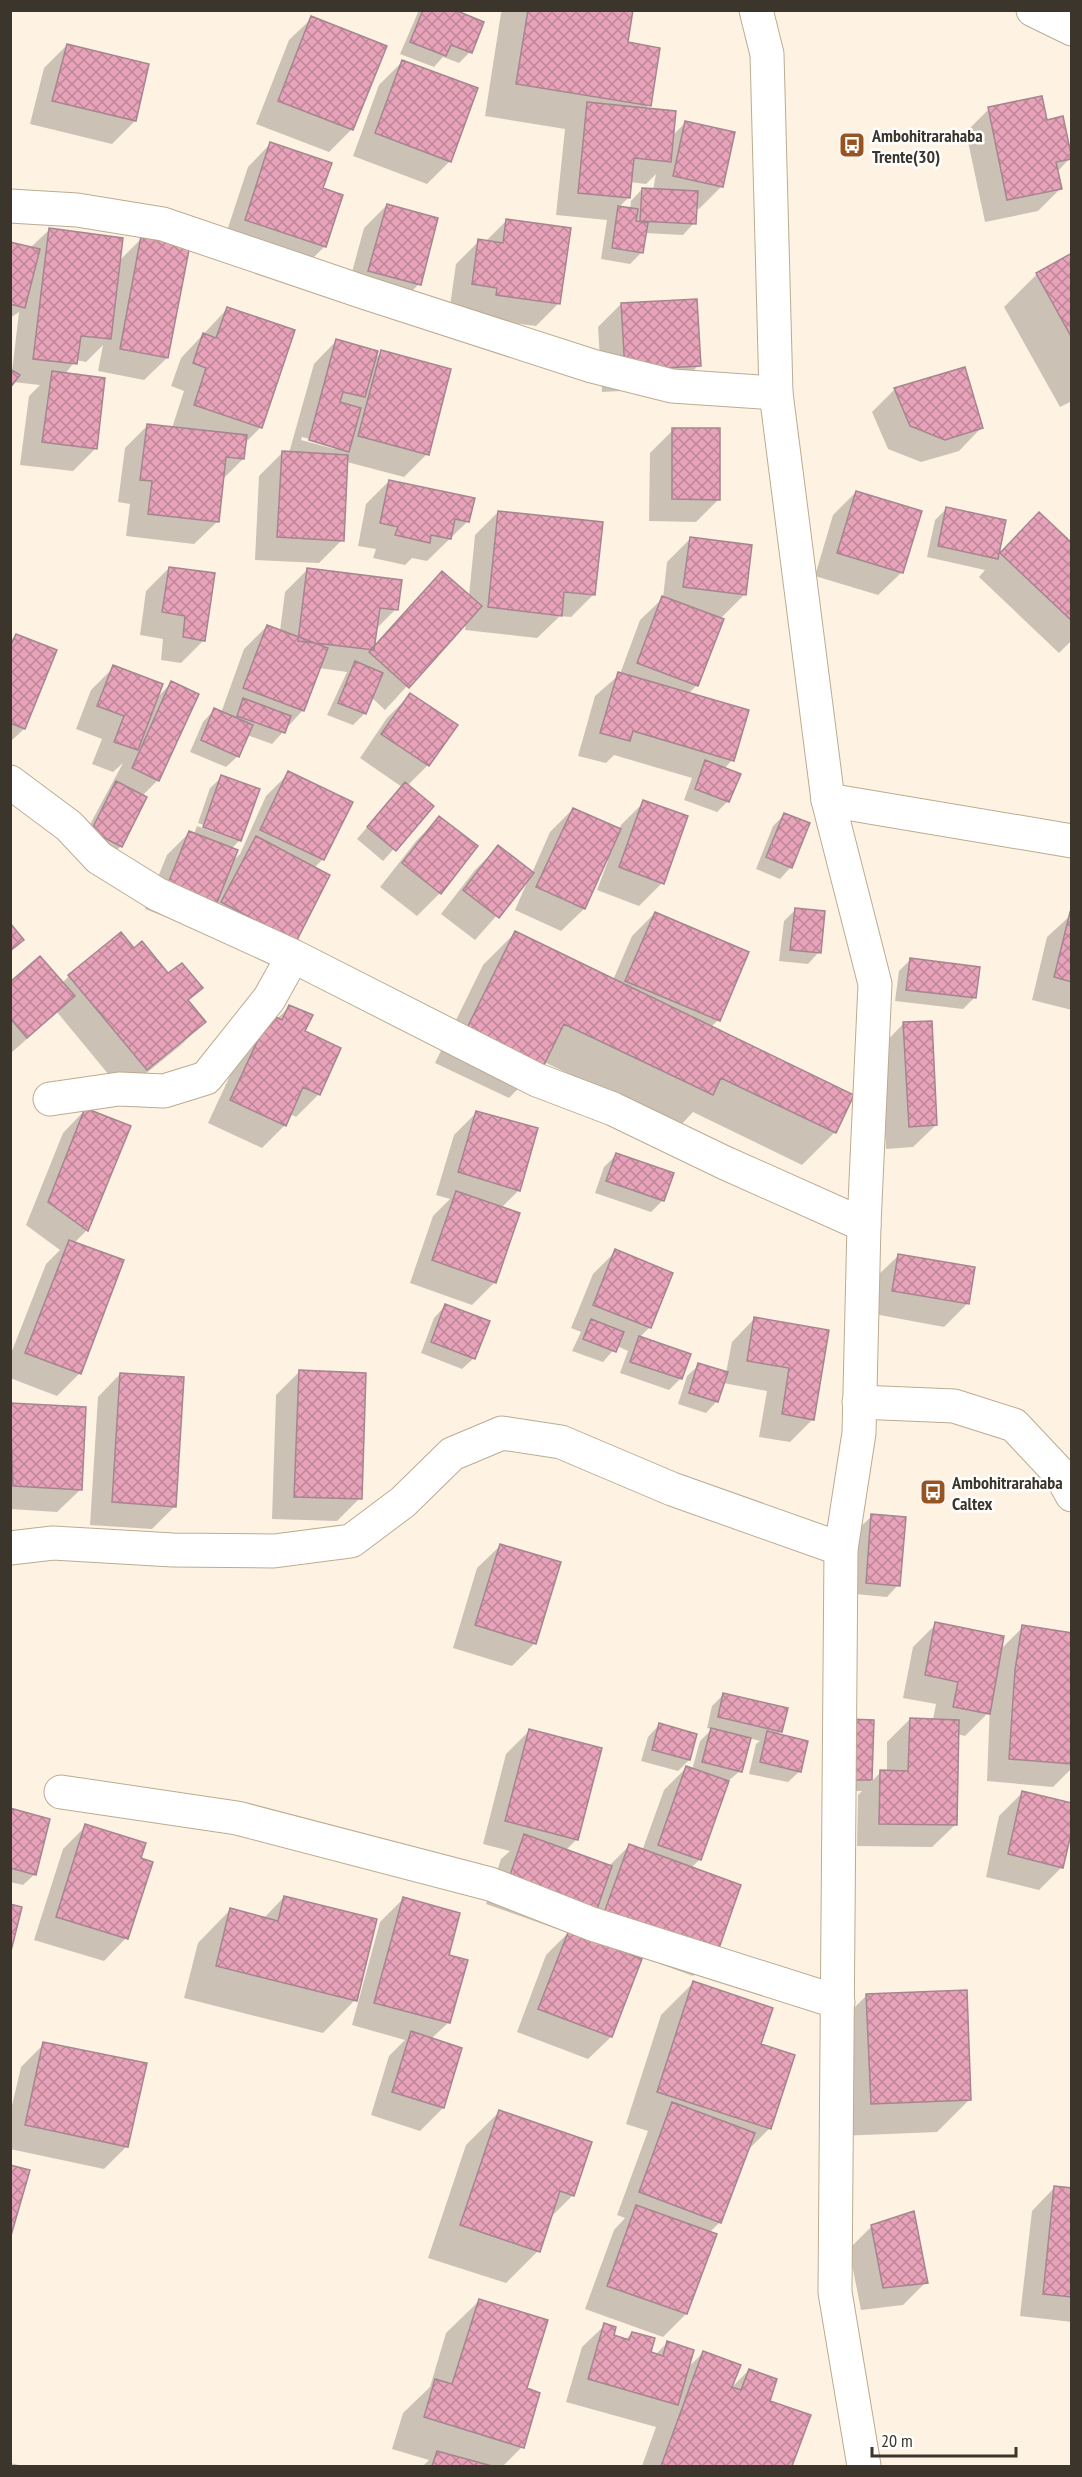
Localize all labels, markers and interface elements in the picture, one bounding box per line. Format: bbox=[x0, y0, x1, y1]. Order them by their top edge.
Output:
place label: Ambohitrarahaba Trente(30) bbox=[871, 124, 983, 168]
bus stop icon: Ambohitrarahaba Trente(30) bbox=[837, 130, 867, 160]
place label: Ambohitrarahaba Caltex bbox=[951, 1471, 1063, 1515]
bus stop icon: Ambohitrarahaba Caltex bbox=[918, 1477, 948, 1507]
scale bar bbox=[872, 2420, 1016, 2458]
text: 20 m bbox=[881, 2429, 913, 2452]

